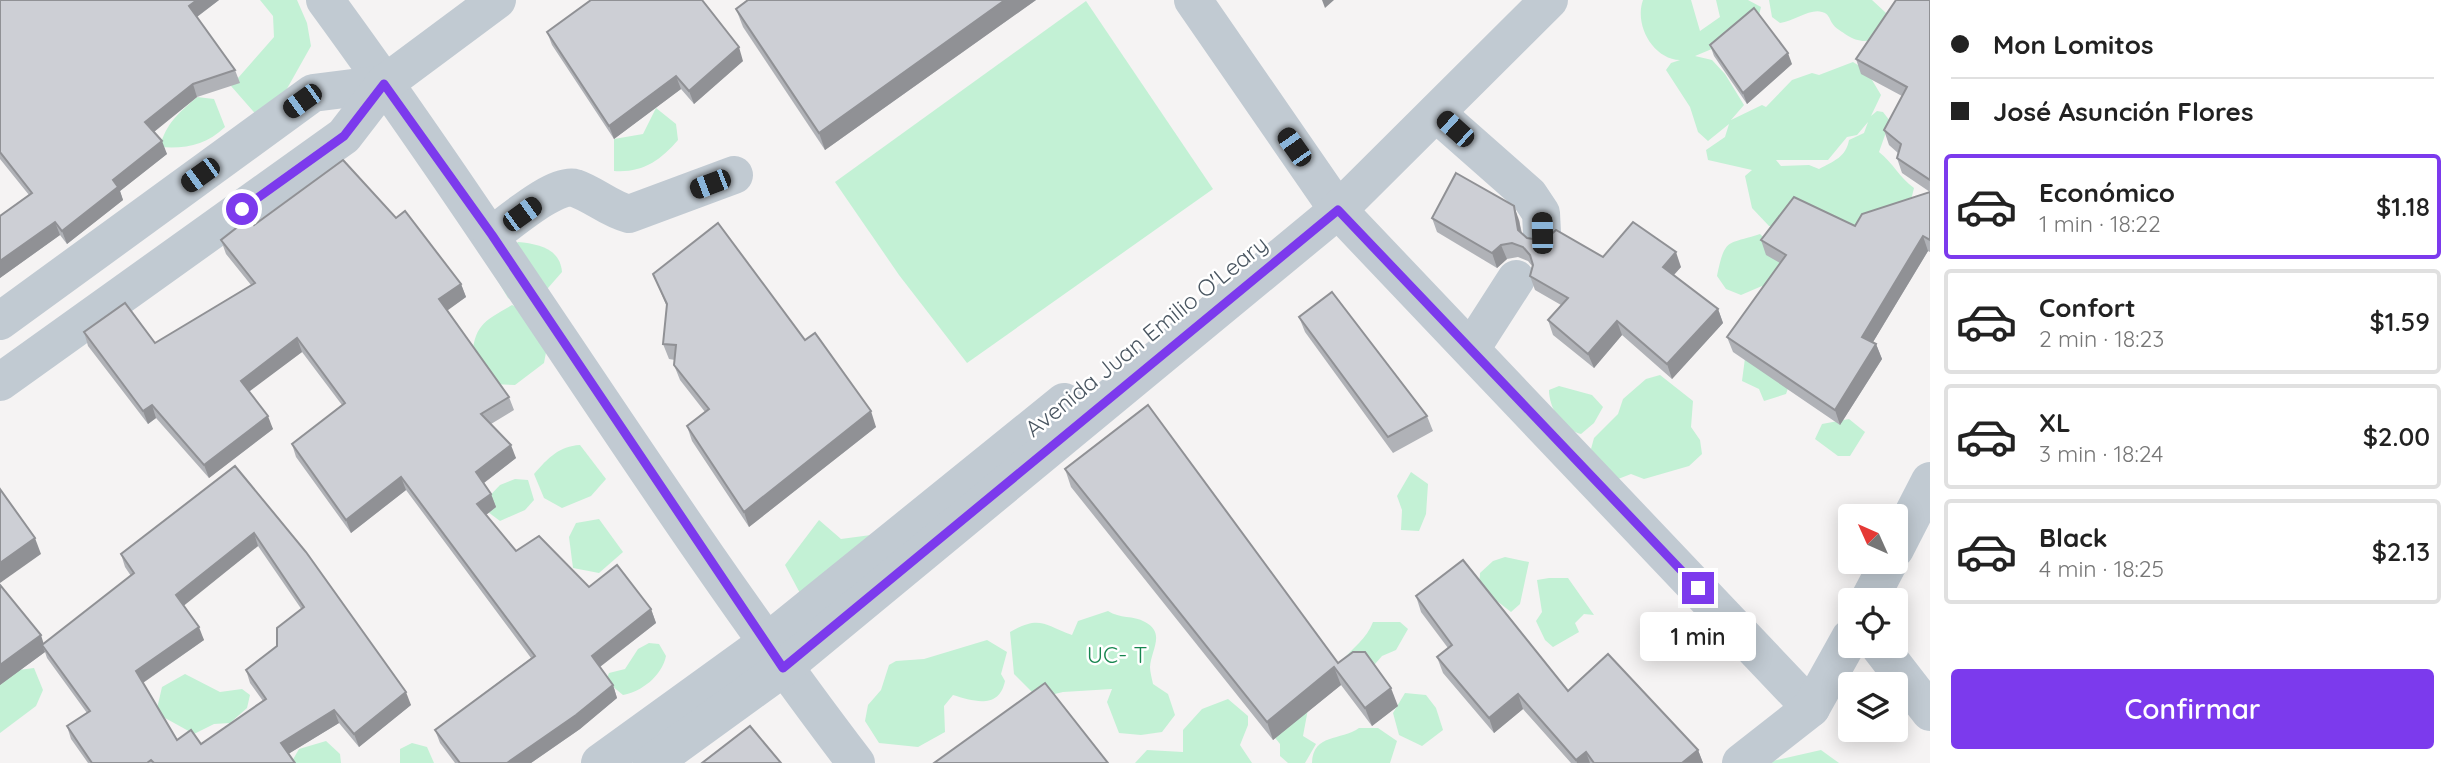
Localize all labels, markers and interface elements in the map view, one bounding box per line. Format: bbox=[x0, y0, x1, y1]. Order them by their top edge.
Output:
text: Mon Lomitos bbox=[1993, 28, 2154, 61]
car bbox=[279, 80, 326, 122]
text: José Asunción Flores bbox=[1993, 95, 2253, 128]
car bbox=[1433, 107, 1478, 151]
car bbox=[1274, 124, 1315, 170]
car bbox=[177, 154, 224, 196]
car bbox=[687, 167, 734, 201]
icon: car bbox=[1955, 175, 2018, 238]
text: Económico bbox=[2039, 176, 2175, 209]
text: $1.18 bbox=[2376, 190, 2430, 223]
route start bbox=[226, 193, 258, 225]
car bbox=[499, 193, 546, 235]
text: 1 min · 18:22 bbox=[2039, 209, 2161, 238]
car bbox=[1532, 212, 1553, 254]
street label: Avenida Juan Emilio O'Leary bbox=[1019, 229, 1273, 443]
icon: car bbox=[1955, 290, 2018, 353]
text: Confort bbox=[2039, 291, 2136, 324]
text: $1.59 bbox=[2370, 305, 2430, 338]
text: 2 min · 18:23 bbox=[2039, 324, 2164, 353]
icon: car bbox=[1955, 405, 2018, 468]
text: XL bbox=[2039, 406, 2071, 439]
text: $2.00 bbox=[2363, 420, 2430, 453]
text: 3 min · 18:24 bbox=[2039, 439, 2163, 468]
north arrow bbox=[1838, 504, 1908, 574]
map controls bbox=[1838, 504, 1908, 742]
icon: car bbox=[1955, 520, 2018, 583]
text: Black bbox=[2039, 521, 2108, 554]
text: $2.13 bbox=[2372, 535, 2430, 568]
text: 4 min · 18:25 bbox=[2039, 554, 2164, 583]
route end bbox=[1682, 572, 1714, 604]
button: locate bbox=[1838, 588, 1908, 658]
callout: 1 min bbox=[1640, 612, 1756, 662]
text: 1 min bbox=[1670, 622, 1726, 651]
park label: UC- T bbox=[1087, 640, 1147, 669]
button: Confirmar bbox=[1951, 669, 2434, 749]
button: layers bbox=[1838, 672, 1908, 742]

